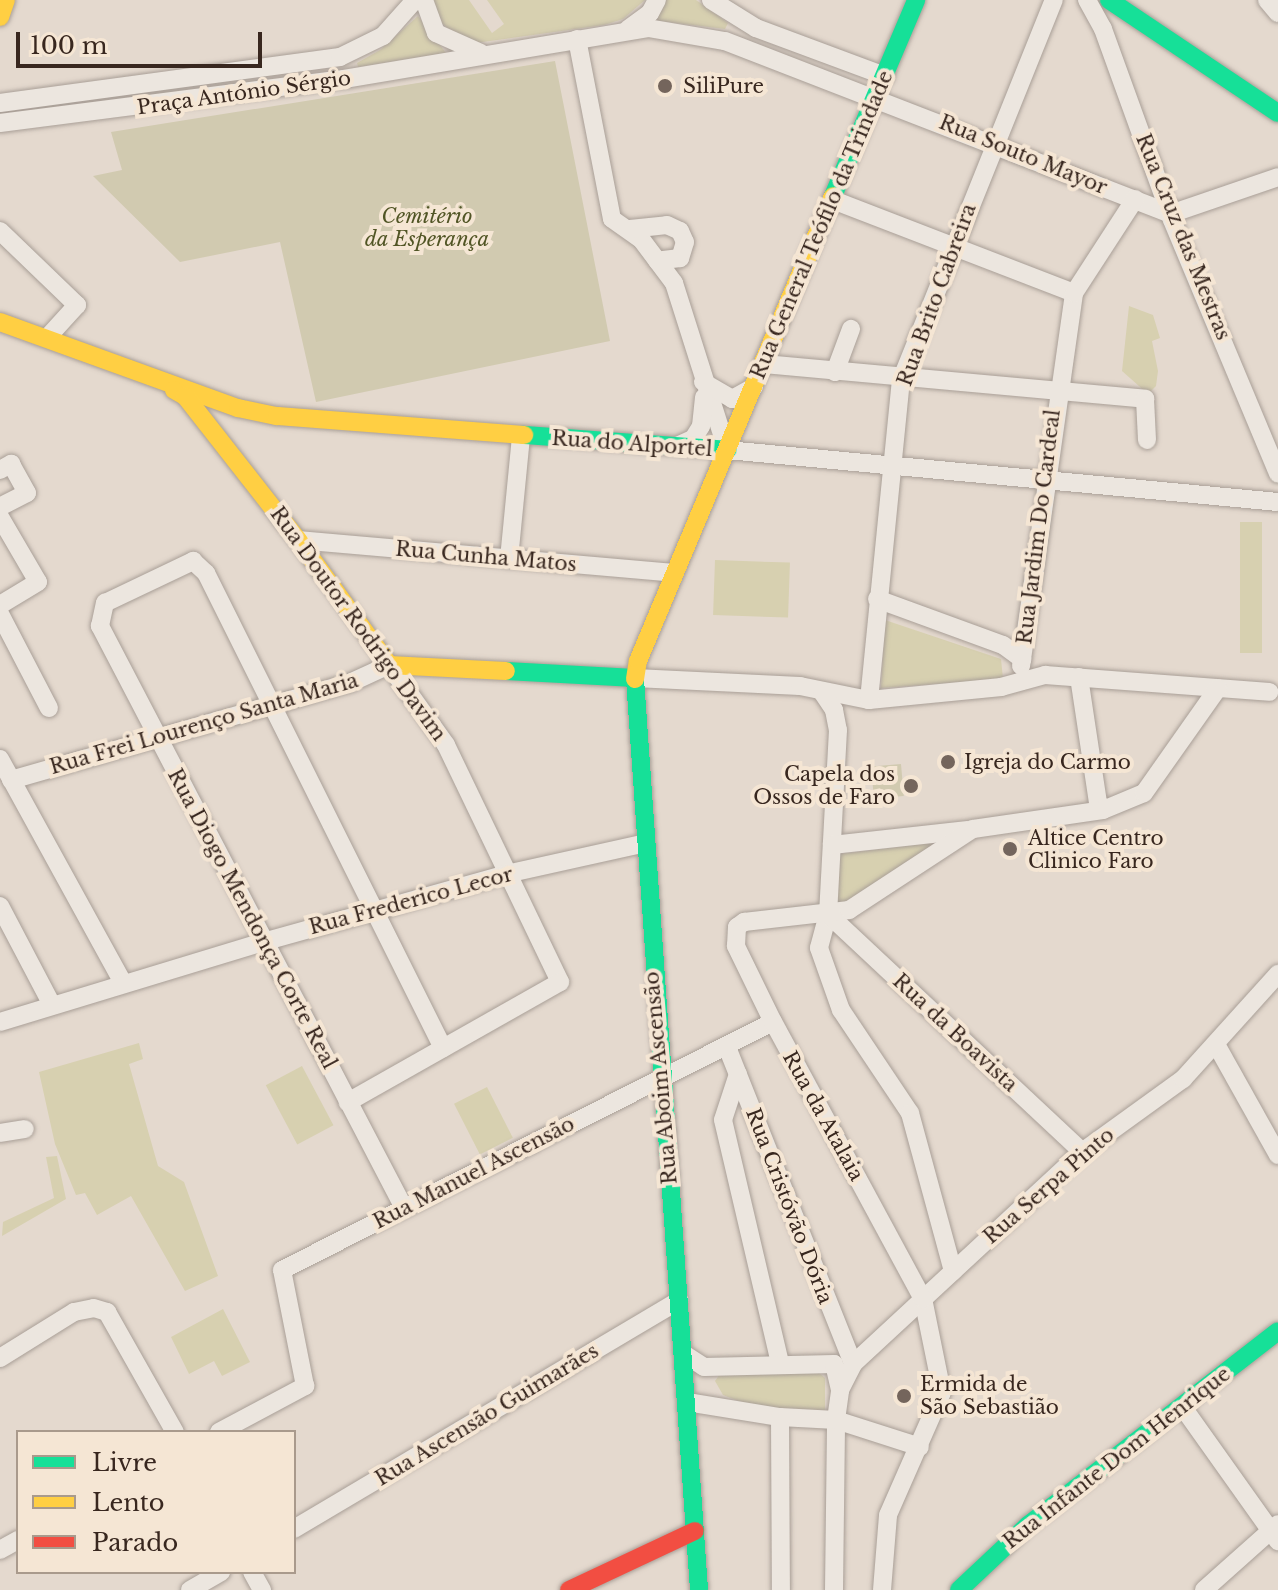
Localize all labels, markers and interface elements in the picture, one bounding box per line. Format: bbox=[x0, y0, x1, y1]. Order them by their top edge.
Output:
scale bar bbox=[20, 16, 266, 66]
text: 100 m bbox=[30, 31, 108, 60]
street label: Praça António Sérgio bbox=[135, 66, 353, 120]
street label: Rua General Teófilo da Trindade bbox=[746, 66, 898, 384]
place label: SiliPure bbox=[683, 74, 764, 98]
marker: SiliPure bbox=[654, 75, 676, 97]
street label: Rua Souto Mayor bbox=[935, 110, 1111, 200]
street label: Rua Cruz das Mestras bbox=[1131, 130, 1235, 344]
street label: Rua Brito Cabreira bbox=[893, 200, 981, 390]
park label: Cemitério da Esperança bbox=[365, 205, 489, 252]
street label: Rua Jardim Do Cardeal bbox=[1013, 408, 1065, 646]
street label: Rua do Alportel bbox=[550, 426, 714, 462]
street label: Rua Doutor Rodrigo Davim bbox=[265, 502, 451, 746]
street label: Rua Cunha Matos bbox=[394, 537, 578, 577]
street label: Rua Frei Lourenço Santa Maria bbox=[47, 668, 361, 780]
place label: Igreja do Carmo bbox=[964, 750, 1131, 774]
marker: Igreja do Carmo bbox=[939, 753, 957, 771]
place label: Capela dos Ossos de Faro bbox=[753, 762, 895, 809]
street label: Rua Diogo Mendonça Corte Real bbox=[162, 765, 342, 1073]
marker: Capela dos Ossos de Faro bbox=[902, 777, 920, 795]
place label: Altice Centro Clinico Faro bbox=[1028, 826, 1163, 873]
marker: Altice Centro Clinico Faro bbox=[999, 838, 1021, 860]
street label: Rua Frederico Lecor bbox=[306, 862, 516, 940]
street label: Rua da Boavista bbox=[888, 969, 1022, 1097]
street label: Rua Aboim Ascensão bbox=[640, 970, 682, 1186]
street label: Rua da Atalaia bbox=[777, 1046, 869, 1186]
street label: Rua Cristóvão Dória bbox=[741, 1105, 837, 1307]
street label: Rua Manuel Ascensão bbox=[369, 1112, 579, 1234]
street label: Rua Serpa Pinto bbox=[979, 1123, 1119, 1249]
street label: Rua Ascensão Guimarães bbox=[371, 1339, 603, 1491]
street label: Rua Infante Dom Henrique bbox=[999, 1362, 1235, 1554]
place label: Ermida de São Sebastião bbox=[920, 1372, 1059, 1419]
marker: Ermida de São Sebastião bbox=[895, 1387, 913, 1405]
legend bbox=[16, 1430, 296, 1574]
text: Livre bbox=[92, 1448, 157, 1477]
text: Lento bbox=[92, 1488, 165, 1517]
text: Parado bbox=[92, 1528, 178, 1557]

